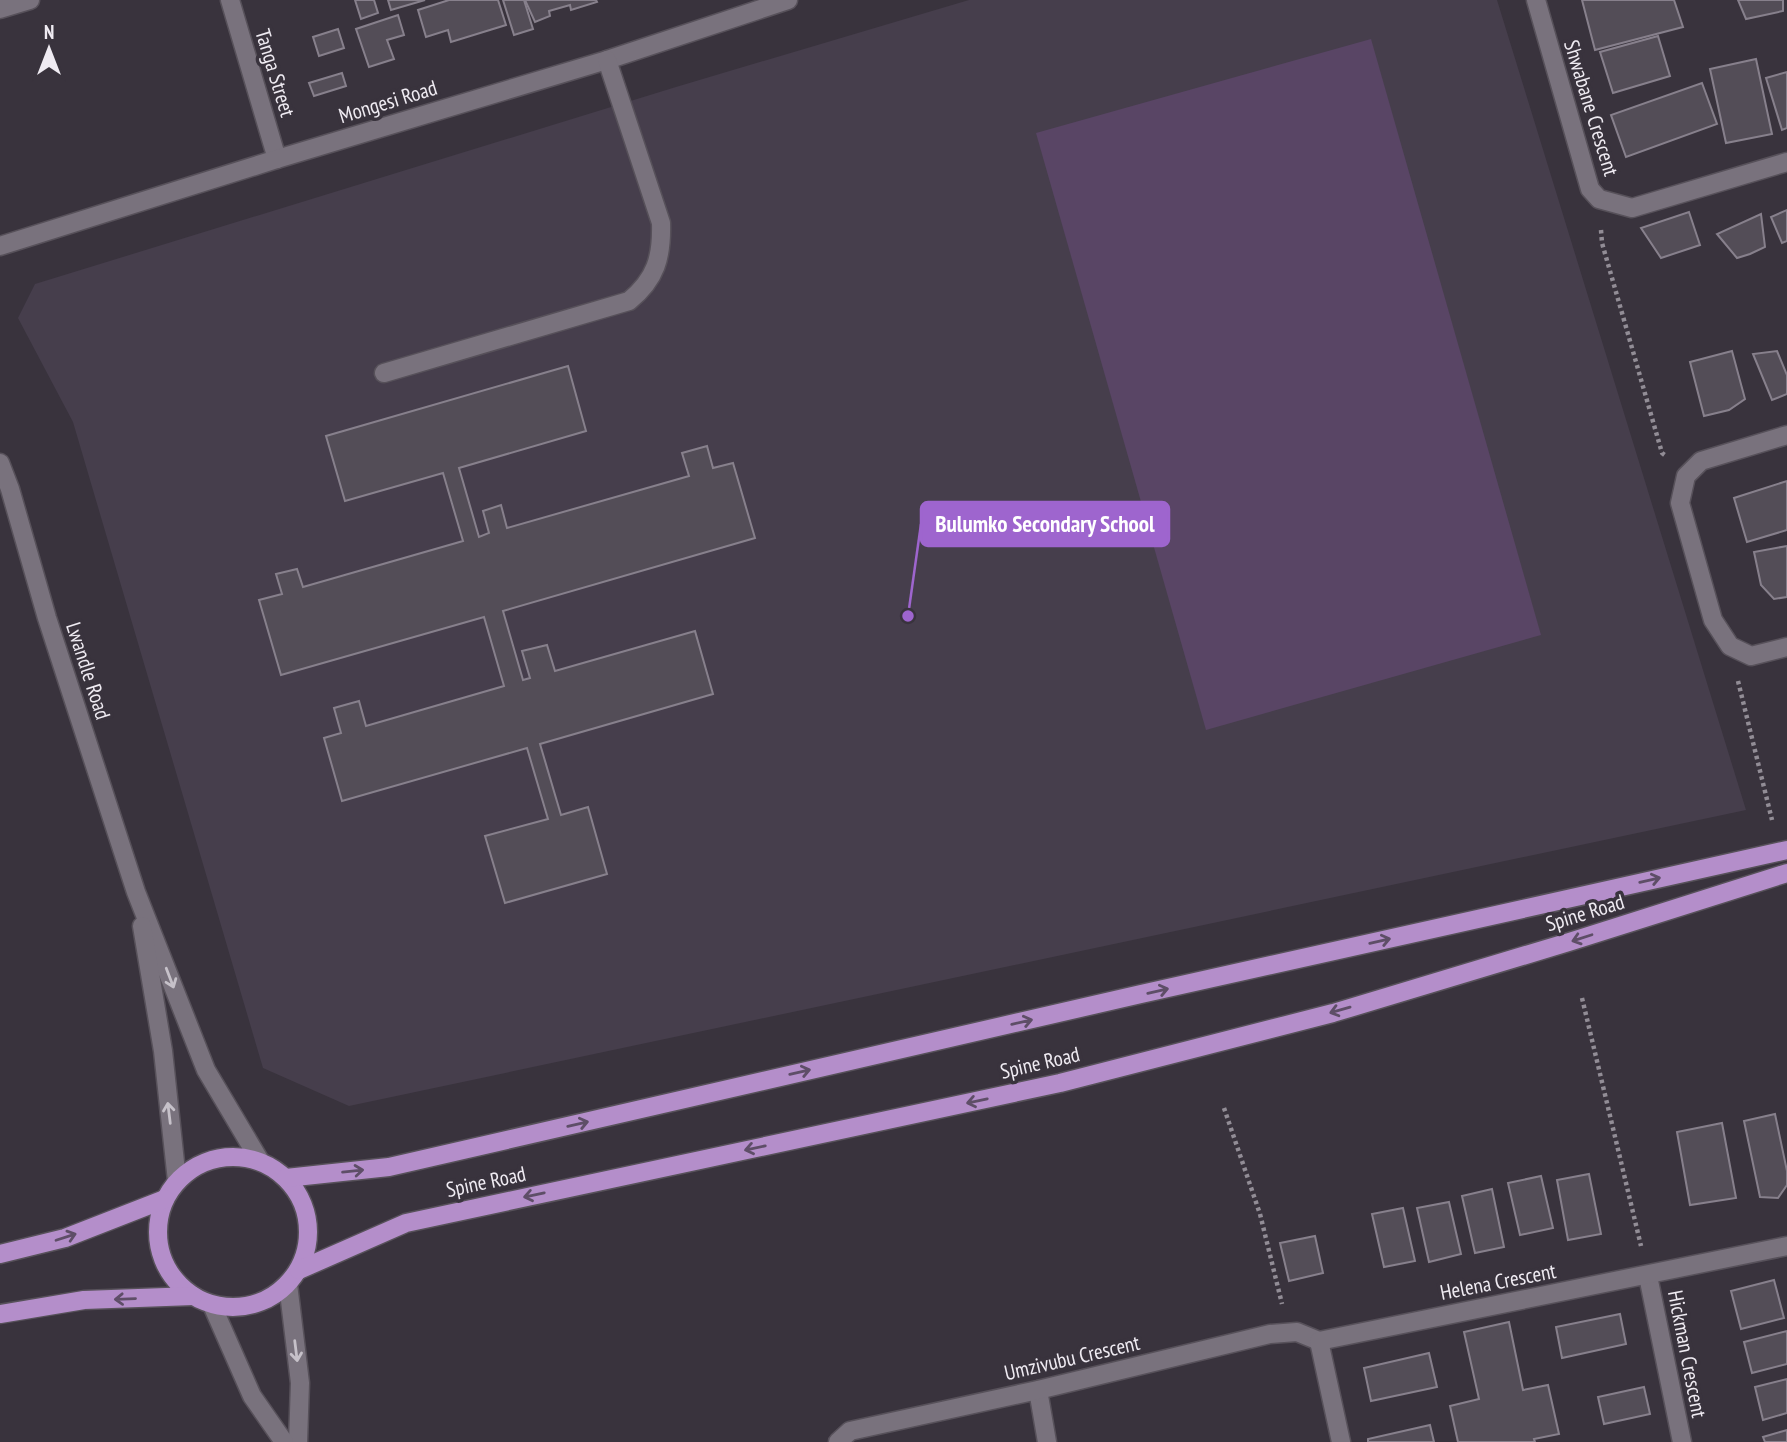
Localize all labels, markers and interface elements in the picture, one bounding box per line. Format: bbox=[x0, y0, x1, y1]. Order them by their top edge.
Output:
north arrow bbox=[14, 14, 84, 84]
text: N bbox=[44, 20, 54, 44]
street label: Tanga Street bbox=[249, 26, 302, 120]
street label: Shwabane Crescent bbox=[1558, 37, 1625, 179]
street label: Mongesi Road bbox=[335, 74, 440, 129]
callout: Bulumko Secondary School bbox=[921, 502, 1169, 546]
text: Bulumko Secondary School bbox=[935, 509, 1155, 538]
street label: Lwandle Road bbox=[60, 619, 117, 723]
one-way arrow bbox=[1638, 873, 1661, 887]
street label: Spine Road bbox=[1542, 888, 1627, 937]
one-way arrow bbox=[1571, 932, 1593, 945]
one-way arrow bbox=[1369, 933, 1391, 946]
one-way arrow bbox=[165, 967, 177, 988]
one-way arrow bbox=[1147, 983, 1169, 996]
one-way arrow bbox=[1330, 1005, 1352, 1018]
one-way arrow bbox=[1010, 1015, 1033, 1028]
street label: Spine Road bbox=[997, 1040, 1082, 1085]
one-way arrow bbox=[788, 1065, 811, 1079]
one-way arrow bbox=[966, 1094, 989, 1108]
one-way arrow bbox=[162, 1102, 175, 1125]
one-way arrow bbox=[566, 1117, 589, 1130]
one-way arrow bbox=[744, 1141, 767, 1155]
street label: Spine Road bbox=[444, 1160, 528, 1203]
one-way arrow bbox=[342, 1164, 364, 1177]
one-way arrow bbox=[523, 1188, 546, 1202]
one-way arrow bbox=[55, 1229, 77, 1242]
street label: Helena Crescent bbox=[1438, 1257, 1558, 1306]
street label: Hickman Crescent bbox=[1662, 1288, 1713, 1420]
one-way arrow bbox=[114, 1292, 137, 1305]
street label: Umzivubu Crescent bbox=[1001, 1329, 1143, 1386]
one-way arrow bbox=[290, 1340, 303, 1362]

